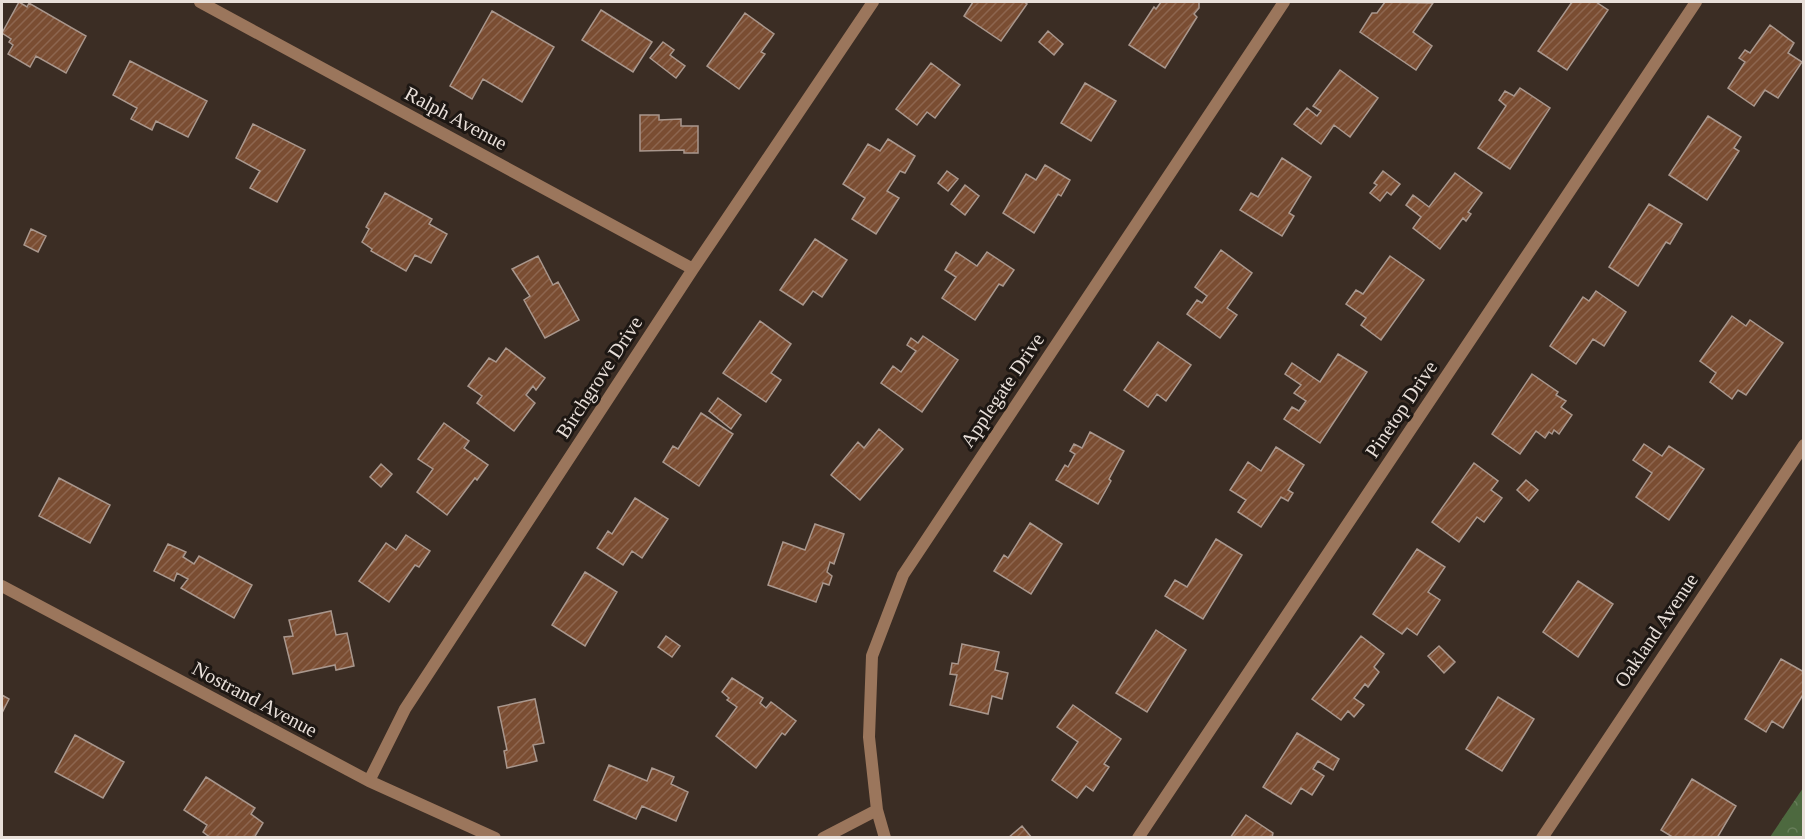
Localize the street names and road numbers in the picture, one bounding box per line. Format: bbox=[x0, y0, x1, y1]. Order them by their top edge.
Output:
street label: Ralph Avenue bbox=[401, 82, 511, 155]
street label: Birchgrove Drive bbox=[552, 312, 647, 442]
street label: Applegate Drive bbox=[956, 329, 1049, 452]
street label: Pinetop Drive bbox=[1361, 356, 1442, 462]
street label: Oakland Avenue bbox=[1610, 569, 1702, 691]
street label: Nostrand Avenue bbox=[189, 657, 321, 741]

